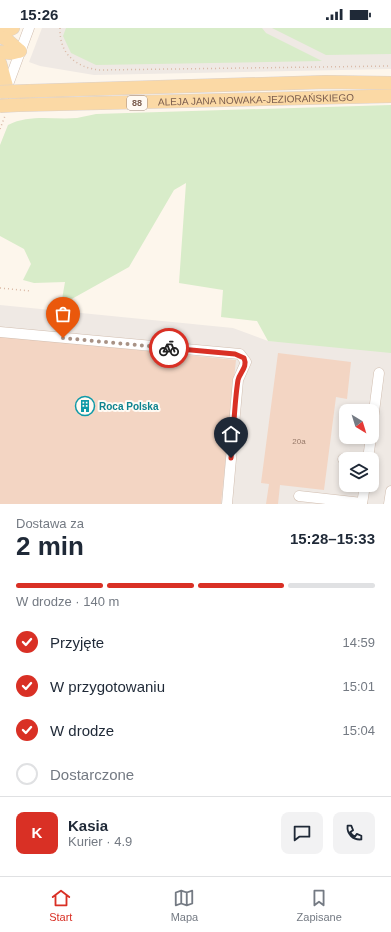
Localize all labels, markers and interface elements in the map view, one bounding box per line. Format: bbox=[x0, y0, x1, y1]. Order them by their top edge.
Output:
text: 15:26 bbox=[20, 6, 58, 23]
street label: ALEJA JANA NOWAKA-JEZIORAŃSKIEGO bbox=[158, 92, 354, 108]
road number: 88 bbox=[127, 96, 147, 110]
pin bbox=[46, 297, 80, 338]
icon: bag bbox=[52, 303, 74, 325]
courier bbox=[149, 328, 189, 368]
icon: bike bbox=[158, 337, 180, 359]
building icon: Roca Polska bbox=[74, 395, 96, 417]
place label: Roca Polska bbox=[99, 401, 159, 412]
north arrow bbox=[339, 404, 379, 444]
map controls bbox=[339, 404, 379, 492]
pin bbox=[214, 417, 248, 458]
icon: home bbox=[220, 423, 242, 445]
house number: 20a bbox=[292, 437, 306, 446]
button: layers bbox=[339, 452, 379, 492]
text: Dostawa za bbox=[16, 516, 84, 531]
text: 15:28–15:33 bbox=[290, 530, 375, 547]
text: 2 min bbox=[16, 531, 84, 561]
text: W drodze · 140 m bbox=[16, 594, 119, 609]
icon: check bbox=[16, 631, 38, 653]
text: Przyjęte bbox=[50, 634, 104, 651]
text: 14:59 bbox=[342, 635, 375, 650]
icon: check bbox=[16, 675, 38, 697]
text: W przygotowaniu bbox=[50, 678, 165, 695]
text: 15:01 bbox=[342, 679, 375, 694]
icon: check bbox=[16, 719, 38, 741]
text: W drodze bbox=[50, 722, 114, 739]
text: 15:04 bbox=[342, 723, 375, 738]
text: Dostarczone bbox=[50, 766, 134, 783]
button: chat bbox=[281, 812, 323, 854]
button: phone bbox=[333, 812, 375, 854]
text: Kasia bbox=[68, 817, 108, 834]
text: K bbox=[32, 824, 42, 841]
text: Kurier · 4.9 bbox=[68, 834, 132, 849]
tab: Start bbox=[49, 887, 72, 923]
tab: Mapa bbox=[171, 887, 198, 923]
tab: Zapisane bbox=[297, 887, 342, 923]

